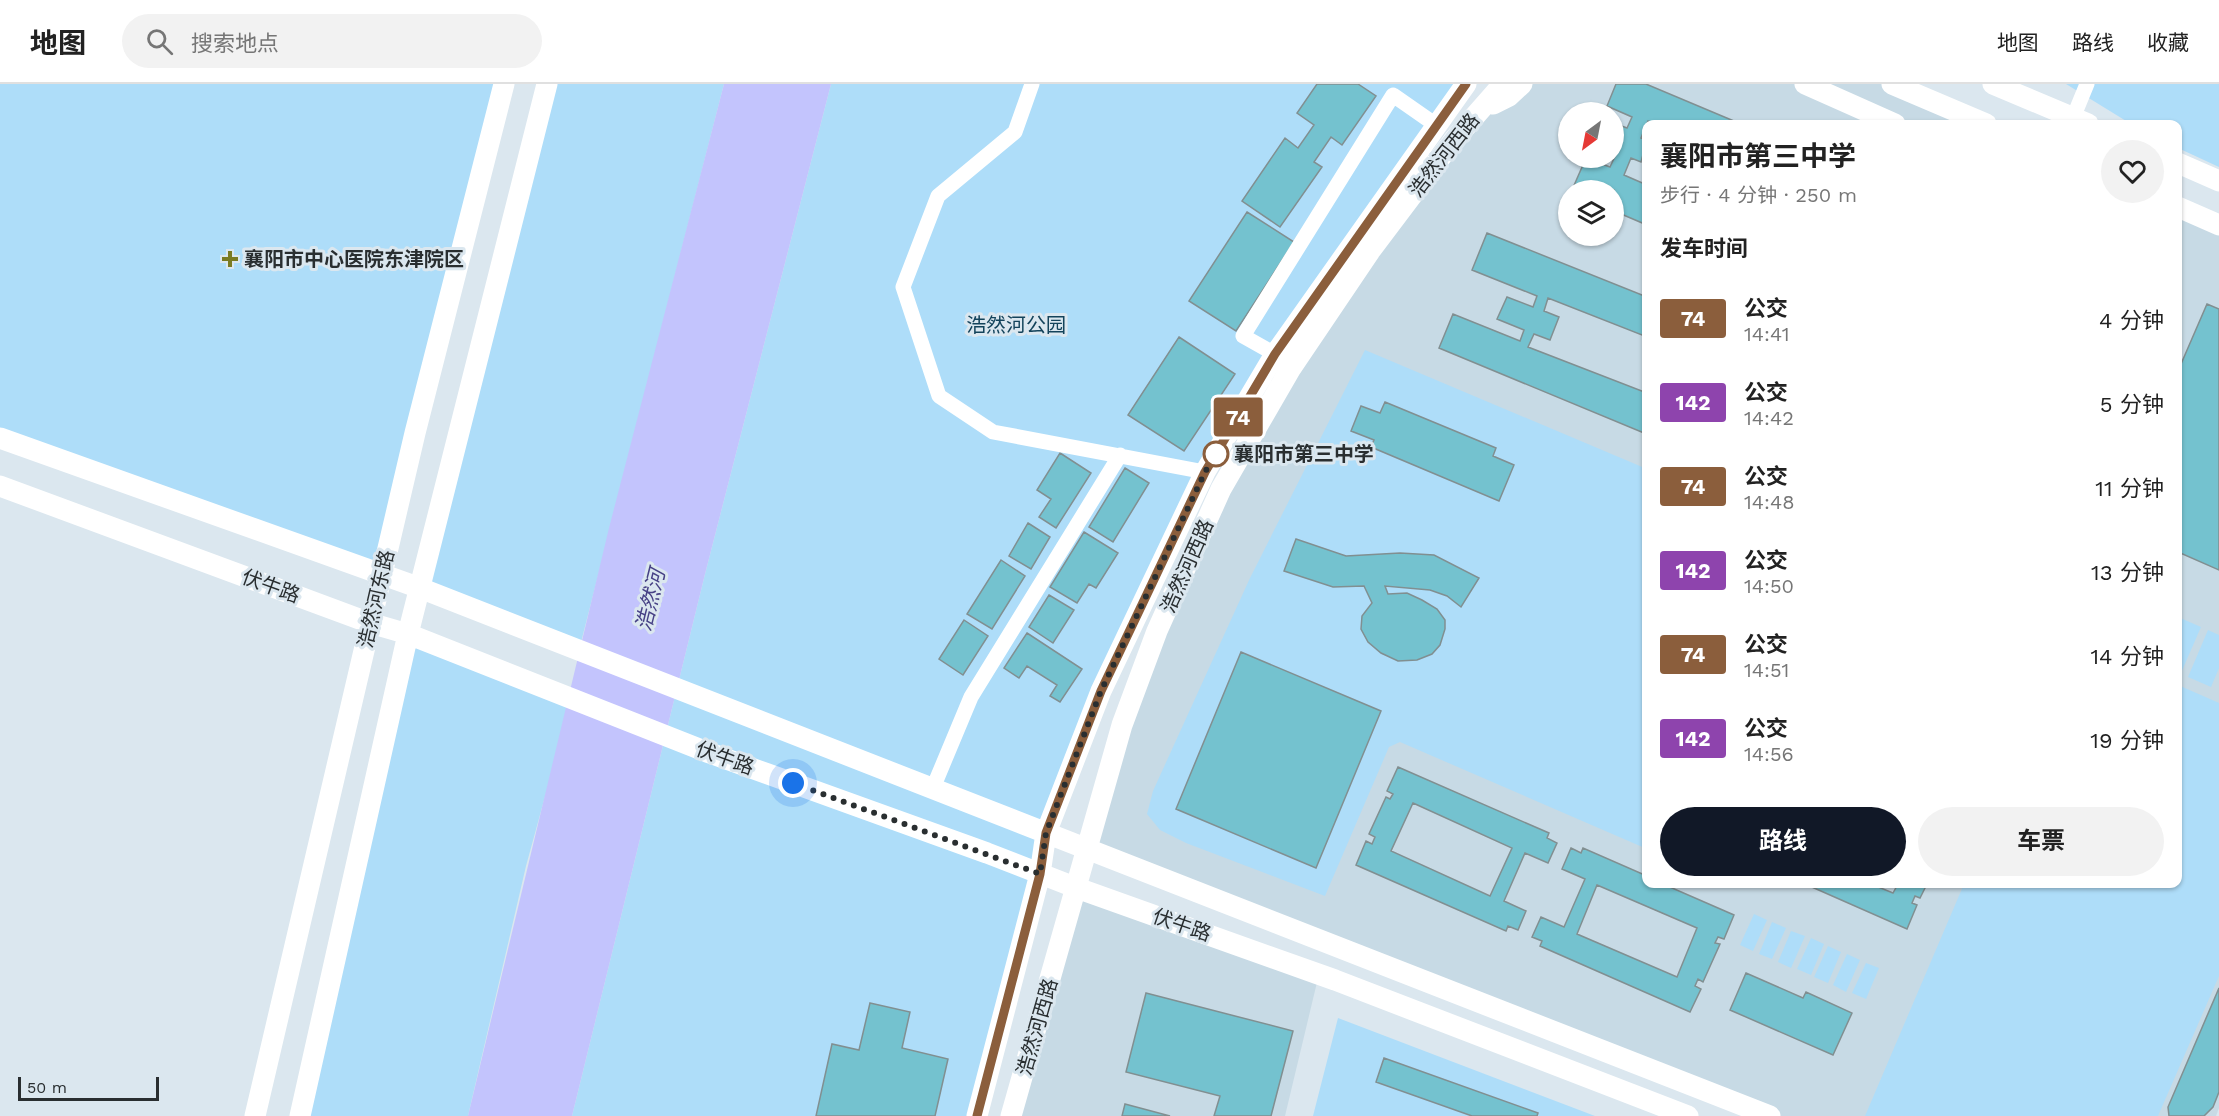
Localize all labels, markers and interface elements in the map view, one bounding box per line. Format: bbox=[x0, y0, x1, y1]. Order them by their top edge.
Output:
search box bbox=[122, 14, 542, 68]
icon: search bbox=[143, 25, 176, 58]
text: 地图 bbox=[30, 27, 86, 60]
text: 地图 bbox=[1997, 30, 2039, 55]
text: 路线 bbox=[2072, 30, 2114, 55]
text: 收藏 bbox=[2147, 30, 2189, 55]
text: 搜索地点 bbox=[191, 31, 279, 56]
north arrow bbox=[1558, 102, 1624, 168]
map controls bbox=[1558, 102, 1624, 246]
street label: 浩然河西路 bbox=[1404, 108, 1484, 202]
text: 襄阳市第三中学 bbox=[1660, 140, 1856, 173]
button: heart bbox=[2101, 140, 2164, 203]
button: layers bbox=[1558, 180, 1624, 246]
text: 步行 · 4 分钟 · 250 m bbox=[1660, 183, 1857, 207]
text: 发车时间 bbox=[1660, 236, 1748, 261]
place label: 襄阳市中心医院东津院区 bbox=[244, 247, 464, 271]
marker: 襄阳市中心医院东津院区 bbox=[221, 250, 239, 268]
text: 公交 bbox=[1744, 296, 1788, 321]
text: 74 bbox=[1681, 306, 1705, 331]
text: 4 分钟 bbox=[2099, 308, 2164, 333]
park label: 浩然河公园 bbox=[966, 313, 1066, 337]
text: 14:41 bbox=[1744, 322, 1790, 346]
text: 公交 bbox=[1744, 380, 1788, 405]
text: 142 bbox=[1676, 390, 1710, 415]
text: 5 分钟 bbox=[2100, 392, 2164, 417]
line badge: 74 bbox=[1211, 398, 1265, 436]
text: 74 bbox=[1226, 405, 1250, 430]
text: 14:42 bbox=[1744, 406, 1794, 430]
marker: 襄阳市第三中学 bbox=[1203, 441, 1229, 467]
place label: 襄阳市第三中学 bbox=[1234, 442, 1374, 466]
text: 公交 bbox=[1744, 464, 1788, 489]
text: 74 bbox=[1681, 474, 1705, 499]
text: 11 分钟 bbox=[2095, 476, 2164, 501]
text: 14:48 bbox=[1744, 490, 1794, 514]
street label: 浩然河西路 bbox=[1156, 515, 1218, 617]
street label: 浩然河东路 bbox=[353, 548, 399, 650]
text: 公交 bbox=[1744, 548, 1788, 573]
text: 142 bbox=[1676, 558, 1710, 583]
text: 13 分钟 bbox=[2091, 560, 2164, 585]
water label: 浩然河 bbox=[630, 563, 671, 634]
street label: 伏牛路 bbox=[239, 564, 303, 608]
text: 14:50 bbox=[1744, 574, 1794, 598]
text: 公交 bbox=[1744, 632, 1788, 657]
text: 74 bbox=[1681, 642, 1705, 667]
text: 14 分钟 bbox=[2090, 644, 2164, 669]
text: 14:51 bbox=[1744, 658, 1789, 682]
text: 公交 bbox=[1744, 716, 1788, 741]
text: 142 bbox=[1676, 726, 1710, 751]
text: 19 分钟 bbox=[2090, 728, 2164, 753]
street label: 伏牛路 bbox=[693, 736, 757, 780]
text: 14:56 bbox=[1744, 742, 1794, 766]
your location bbox=[778, 768, 808, 798]
button: 路线 bbox=[1660, 807, 1906, 876]
button: 车票 bbox=[1918, 807, 2164, 876]
street label: 伏牛路 bbox=[1150, 904, 1214, 946]
street label: 浩然河西路 bbox=[1012, 976, 1062, 1078]
scale bar bbox=[18, 1074, 159, 1102]
text: 50 m bbox=[27, 1078, 67, 1097]

